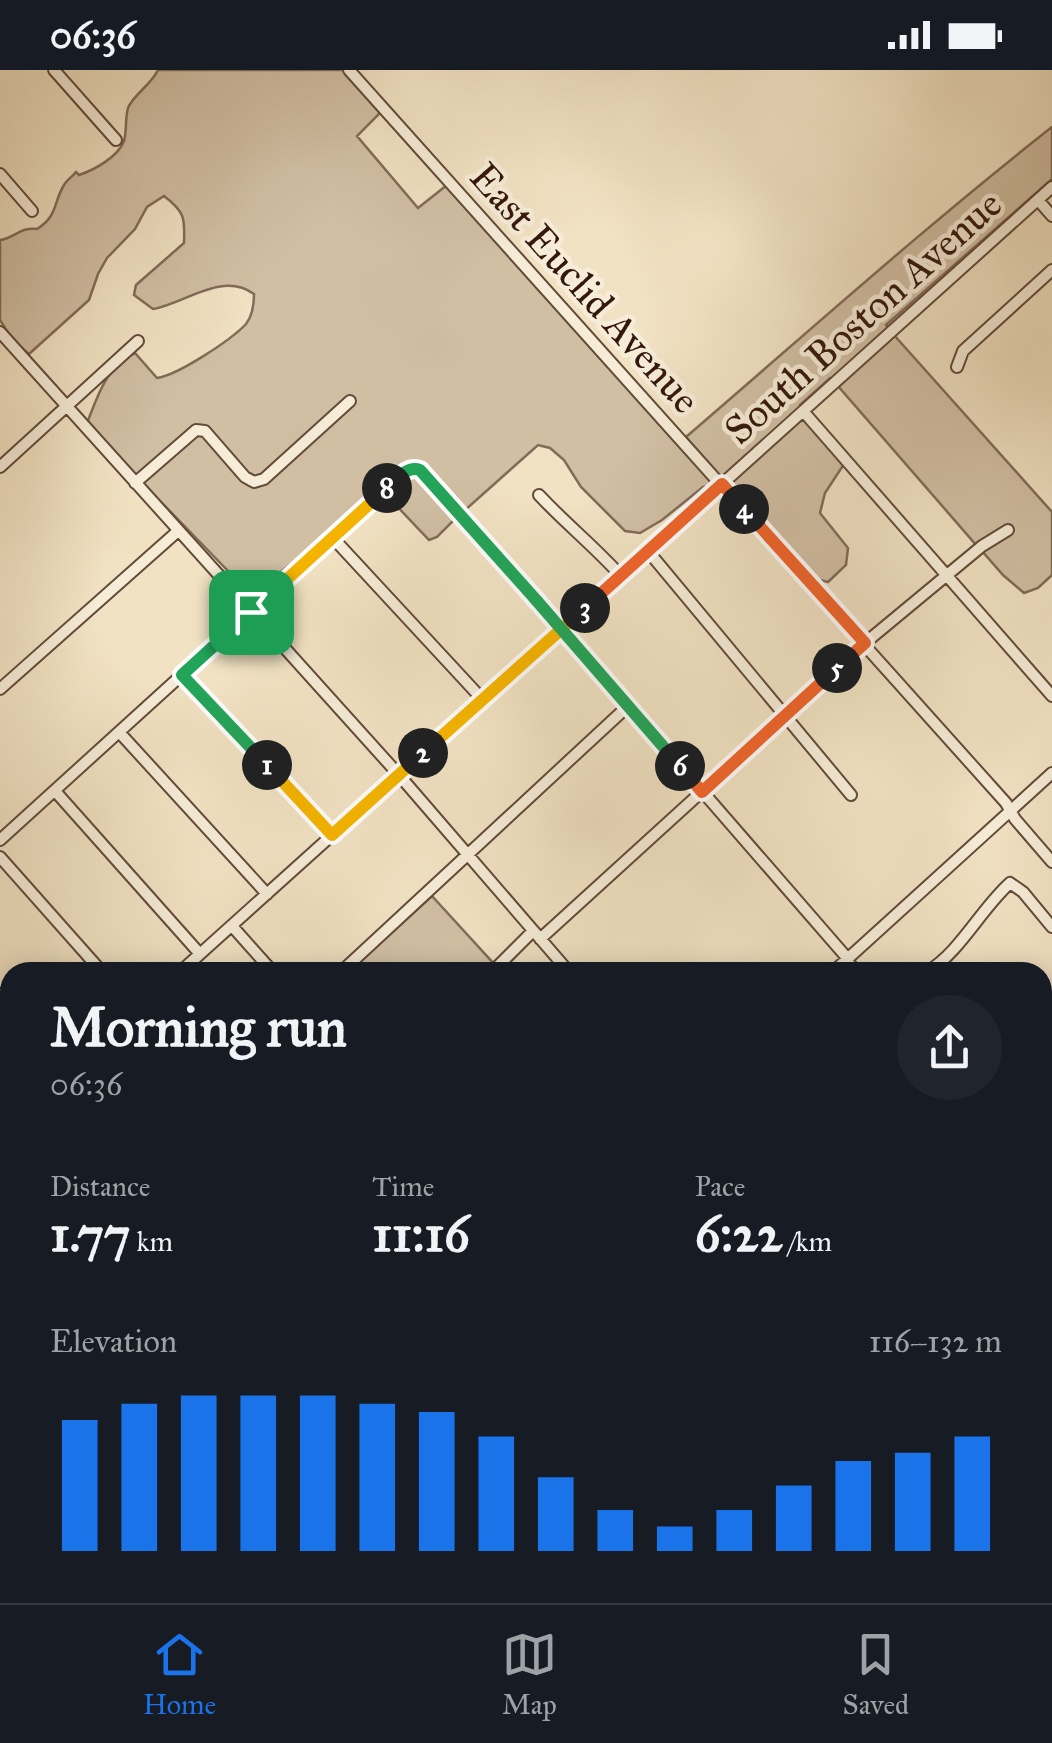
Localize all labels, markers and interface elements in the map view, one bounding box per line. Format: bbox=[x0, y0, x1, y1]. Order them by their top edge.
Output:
text: 06:36 bbox=[50, 12, 136, 58]
street label: East Euclid Avenue bbox=[460, 153, 710, 423]
street label: South Boston Avenue bbox=[714, 180, 1012, 454]
pin: 8 bbox=[362, 463, 412, 513]
text: 8 bbox=[380, 470, 394, 505]
pin: 4 bbox=[719, 484, 769, 534]
text: 4 bbox=[736, 491, 752, 526]
pin bbox=[209, 570, 294, 655]
pin: 3 bbox=[560, 583, 610, 633]
icon: arrive bbox=[224, 585, 279, 640]
text: 3 bbox=[579, 590, 591, 625]
pin: 5 bbox=[812, 643, 862, 693]
text: 5 bbox=[830, 650, 844, 685]
pin: 2 bbox=[398, 728, 448, 778]
text: 2 bbox=[416, 735, 430, 770]
pin: 1 bbox=[242, 740, 292, 790]
pin: 6 bbox=[655, 741, 705, 791]
text: 1 bbox=[261, 747, 273, 782]
text: 6 bbox=[673, 748, 687, 783]
text: Morning run bbox=[50, 994, 347, 1061]
button: share bbox=[897, 995, 1002, 1100]
text: 06:36 bbox=[50, 1065, 122, 1104]
text: Distance bbox=[50, 1169, 150, 1204]
text: Time bbox=[372, 1169, 434, 1204]
text: Pace bbox=[695, 1169, 745, 1204]
text: 1.77 bbox=[50, 1204, 131, 1265]
text: 11:16 bbox=[372, 1204, 470, 1265]
text: 6:22 bbox=[695, 1204, 782, 1265]
text: km bbox=[131, 1224, 173, 1259]
text: /km bbox=[782, 1224, 832, 1259]
text: Elevation bbox=[50, 1322, 177, 1361]
text: 116–132 m bbox=[869, 1322, 1002, 1361]
tab: Home bbox=[143, 1627, 216, 1722]
tab: Map bbox=[502, 1627, 557, 1722]
tab: Saved bbox=[843, 1627, 909, 1722]

